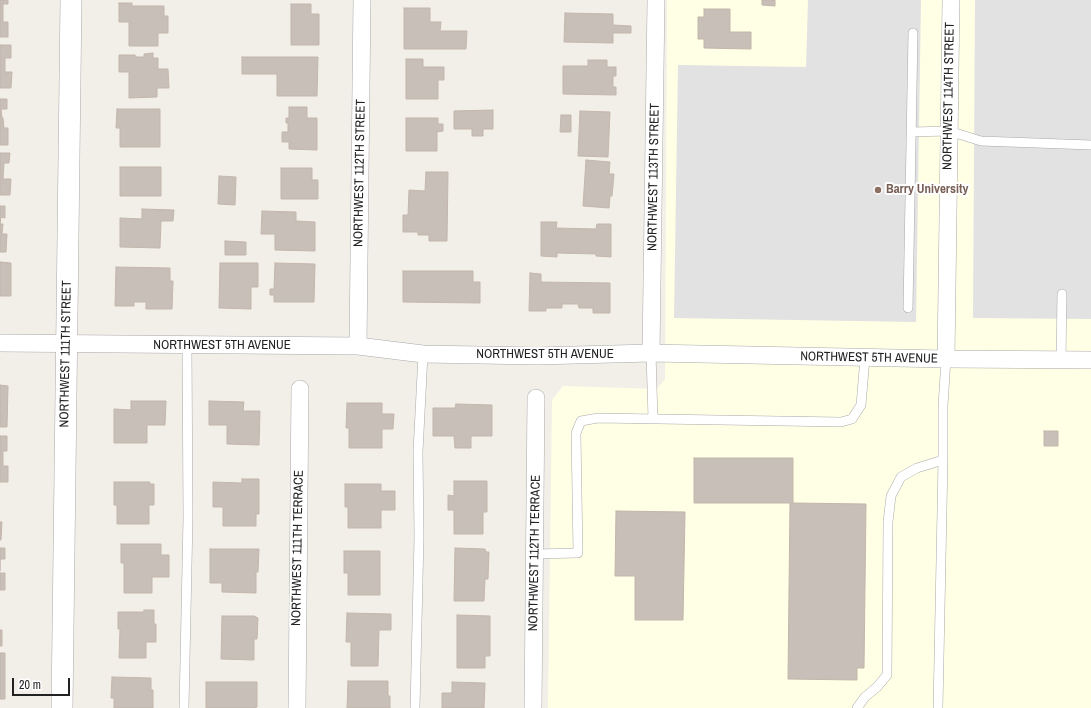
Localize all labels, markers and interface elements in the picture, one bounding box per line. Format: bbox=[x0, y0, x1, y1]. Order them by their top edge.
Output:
street label: NORTHWEST 114TH STREET bbox=[940, 22, 958, 170]
street label: NORTHWEST 112TH STREET bbox=[351, 99, 369, 247]
street label: NORTHWEST 113TH STREET bbox=[645, 103, 663, 251]
place label: Barry University bbox=[886, 182, 968, 198]
marker: Barry University bbox=[873, 185, 883, 195]
street label: NORTHWEST 111TH STREET bbox=[57, 280, 75, 428]
street label: NORTHWEST 5TH AVENUE bbox=[153, 338, 291, 354]
street label: NORTHWEST 5TH AVENUE bbox=[476, 347, 614, 363]
street label: NORTHWEST 5TH AVENUE bbox=[800, 349, 938, 367]
street label: NORTHWEST 111TH TERRACE bbox=[289, 470, 307, 626]
street label: NORTHWEST 112TH TERRACE bbox=[526, 475, 544, 631]
scale bar bbox=[14, 670, 72, 696]
text: 20 m bbox=[19, 677, 41, 693]

